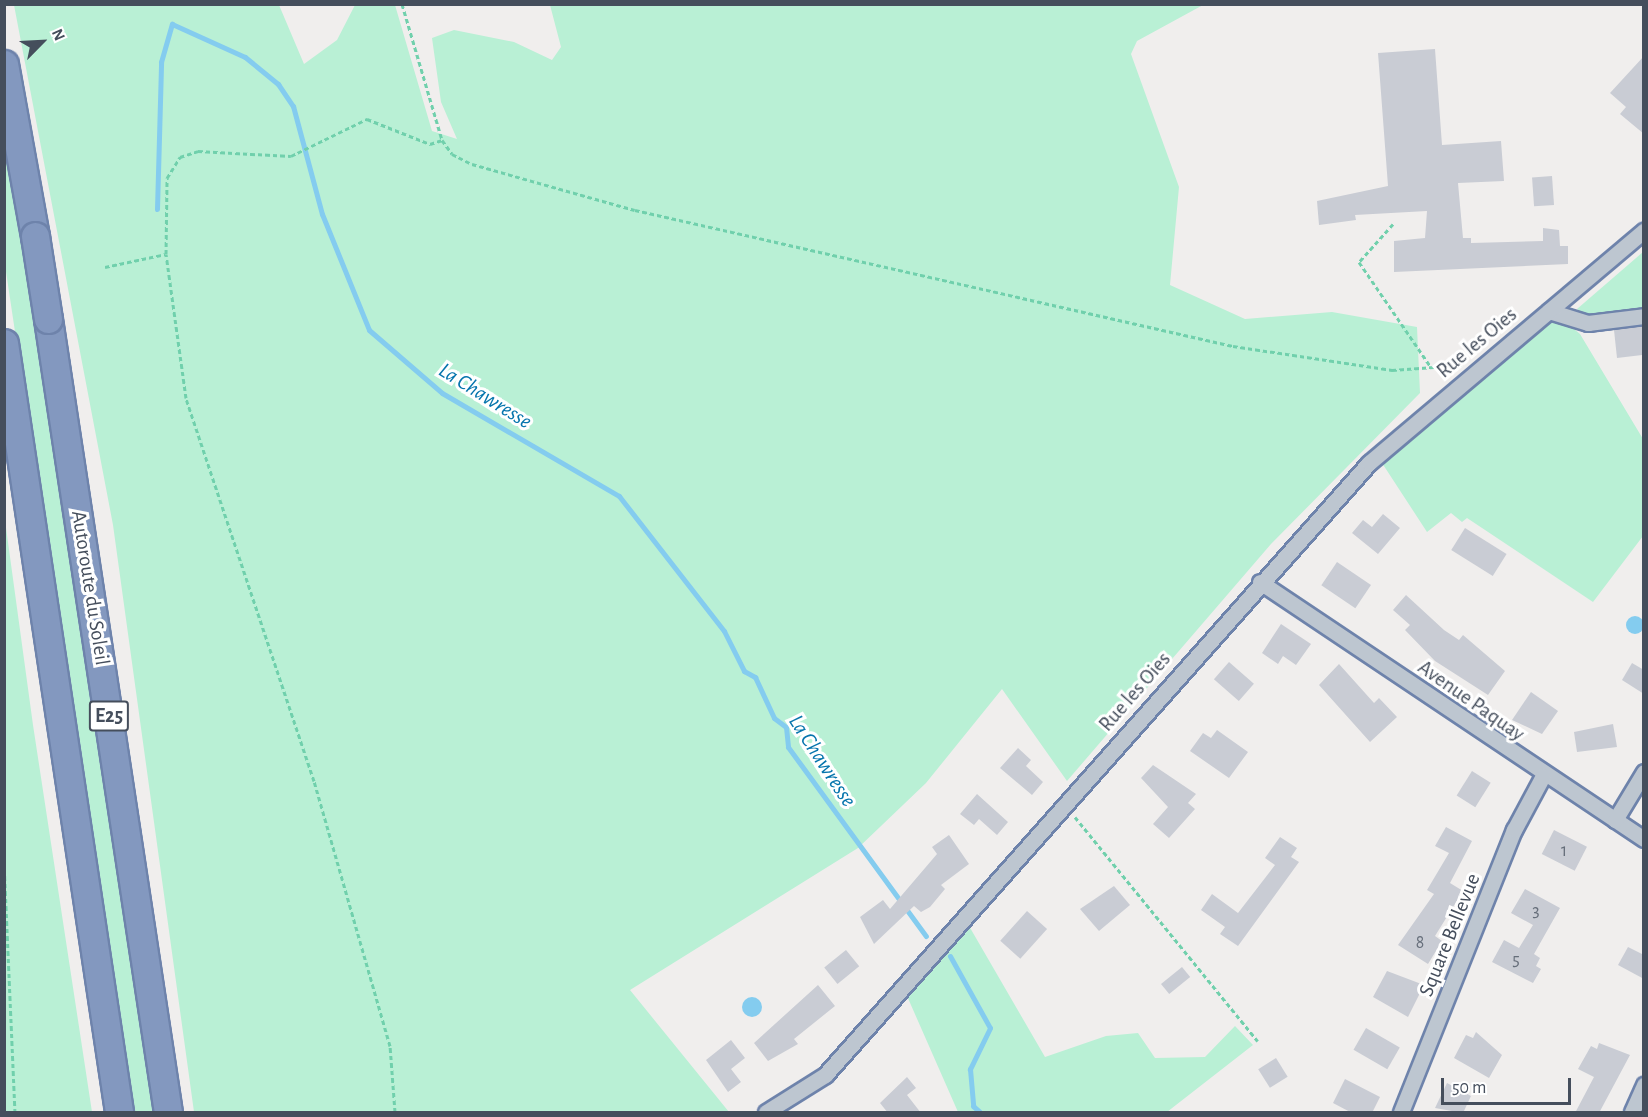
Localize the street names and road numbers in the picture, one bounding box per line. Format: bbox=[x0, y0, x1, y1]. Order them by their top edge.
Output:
street label: Rue les Oies bbox=[1432, 302, 1522, 384]
street label: Autoroute du Soleil bbox=[65, 509, 115, 667]
street label: Rue les Oies bbox=[1094, 647, 1176, 737]
street label: Avenue Paquay bbox=[1413, 655, 1529, 747]
road number: E25 bbox=[88, 699, 130, 733]
street label: Square Bellevue bbox=[1414, 870, 1486, 1000]

